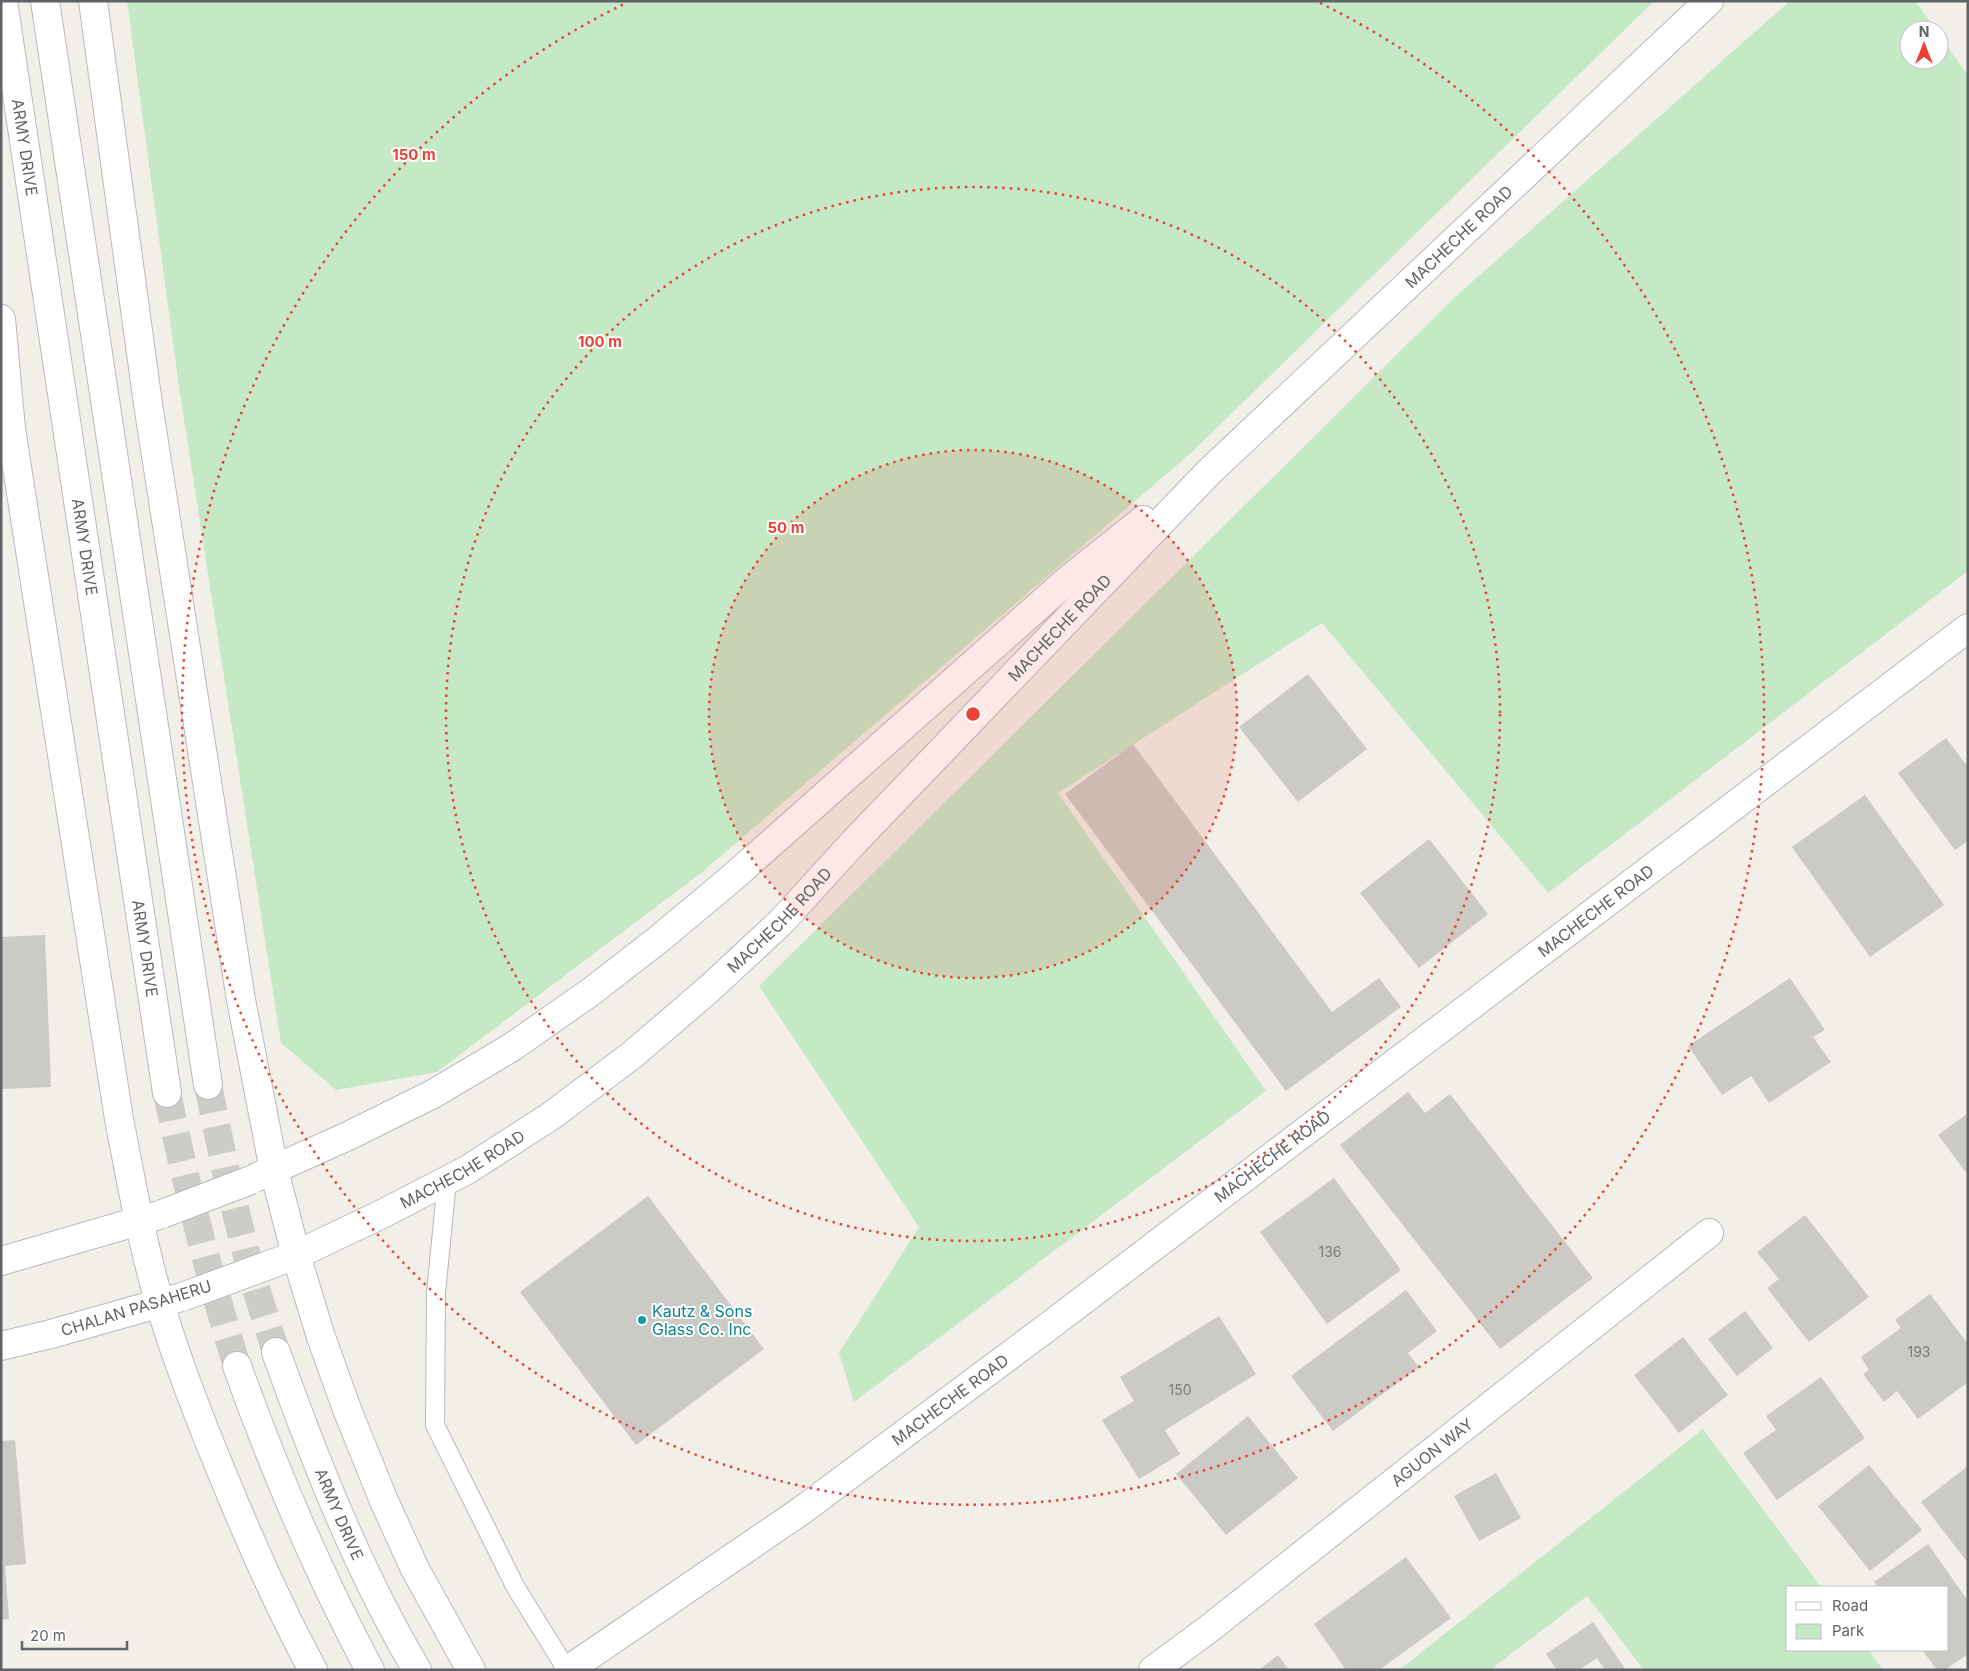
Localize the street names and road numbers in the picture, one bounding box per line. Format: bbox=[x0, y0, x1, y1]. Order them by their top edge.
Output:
street label: ARMY DRIVE bbox=[8, 97, 42, 197]
street label: MACHECHE ROAD bbox=[1401, 181, 1517, 292]
street label: ARMY DRIVE bbox=[68, 497, 102, 597]
street label: MACHECHE ROAD bbox=[1004, 570, 1115, 685]
street label: MACHECHE ROAD bbox=[1534, 860, 1658, 961]
street label: MACHECHE ROAD bbox=[723, 863, 836, 977]
street label: ARMY DRIVE bbox=[128, 898, 162, 998]
street label: MACHECHE ROAD bbox=[1210, 1106, 1334, 1207]
street label: MACHECHE ROAD bbox=[397, 1126, 528, 1213]
street label: CHALAN PASAHERU bbox=[58, 1276, 214, 1340]
street label: MACHECHE ROAD bbox=[888, 1350, 1012, 1450]
street label: AGUON WAY bbox=[1387, 1414, 1477, 1491]
street label: ARMY DRIVE bbox=[311, 1465, 368, 1563]

